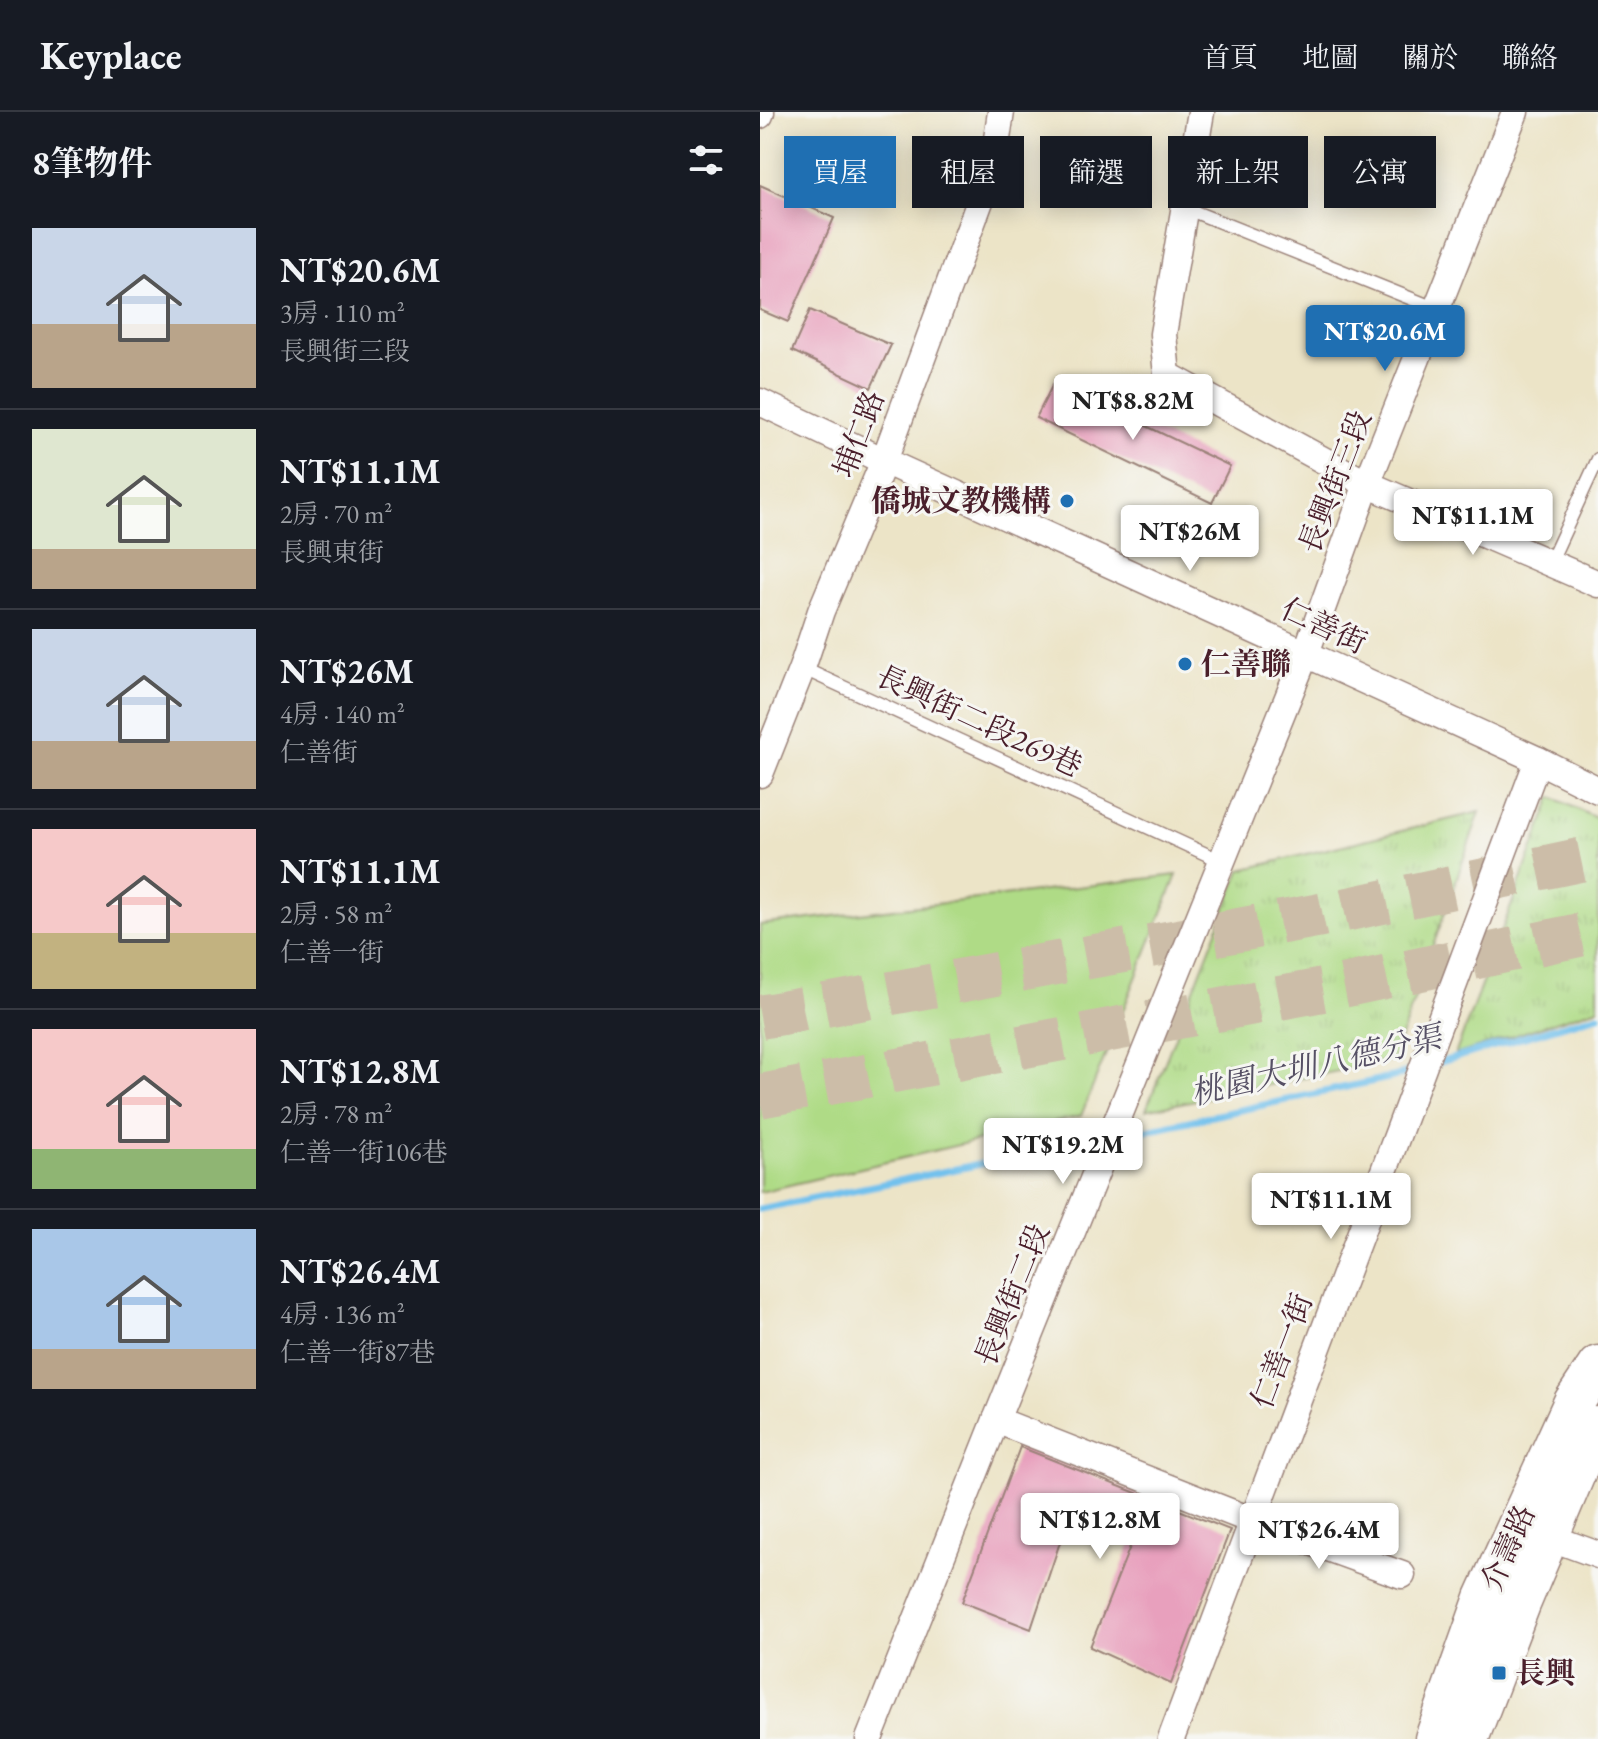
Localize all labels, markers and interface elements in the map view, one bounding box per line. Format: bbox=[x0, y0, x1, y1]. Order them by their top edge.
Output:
text: Keyplace bbox=[40, 31, 182, 80]
text: 首頁 bbox=[1202, 39, 1258, 75]
text: 地圖 bbox=[1302, 39, 1358, 75]
text: 關於 bbox=[1402, 39, 1458, 75]
text: 聯絡 bbox=[1502, 39, 1558, 75]
chip: 買屋 bbox=[784, 136, 896, 208]
chip: 租屋 bbox=[912, 136, 1024, 208]
chip: 篩選 bbox=[1040, 136, 1152, 208]
chip: 新上架 bbox=[1168, 136, 1308, 208]
chip: 公寓 bbox=[1324, 136, 1436, 208]
icon: filters bbox=[684, 138, 728, 182]
text: 8筆物件 bbox=[32, 141, 152, 185]
text: NT$20.6M bbox=[280, 248, 440, 292]
icon: home bbox=[96, 260, 192, 356]
text: 3房 · 110 m² bbox=[280, 296, 405, 330]
pin: NT$20.6M bbox=[1302, 305, 1468, 373]
text: NT$20.6M bbox=[1324, 314, 1446, 348]
text: 長興街三段 bbox=[280, 334, 410, 368]
pin: NT$8.82M bbox=[1050, 374, 1216, 442]
text: NT$8.82M bbox=[1072, 383, 1194, 417]
street label: 埔仁路 bbox=[824, 385, 893, 483]
street label: 長興街三段 bbox=[1289, 405, 1380, 559]
text: NT$11.1M bbox=[280, 449, 440, 493]
icon: home bbox=[96, 461, 192, 557]
place label: 僑城文教機構 bbox=[871, 481, 1051, 520]
pin: NT$11.1M bbox=[1390, 489, 1556, 557]
marker: 僑城文教機構 bbox=[1058, 492, 1076, 510]
text: 2房 · 70 m² bbox=[280, 497, 392, 531]
text: NT$11.1M bbox=[1412, 498, 1534, 532]
pin: NT$26M bbox=[1125, 505, 1255, 573]
text: NT$26M bbox=[1139, 514, 1241, 548]
text: 長興東街 bbox=[280, 535, 384, 569]
street label: 仁善街 bbox=[1275, 589, 1373, 662]
place label: 仁善聯 bbox=[1201, 644, 1291, 683]
text: NT$26M bbox=[280, 649, 414, 693]
marker: 仁善聯 bbox=[1176, 655, 1194, 673]
street label: 長興街二段269巷 bbox=[870, 656, 1089, 785]
icon: home bbox=[96, 661, 192, 757]
text: 4房 · 140 m² bbox=[280, 697, 405, 731]
text: 仁善街 bbox=[280, 735, 358, 769]
text: NT$11.1M bbox=[280, 849, 440, 893]
icon: home bbox=[96, 861, 192, 957]
text: 2房 · 58 m² bbox=[280, 897, 392, 931]
text: 仁善一街 bbox=[280, 935, 384, 969]
water label: 桃園大圳八德分渠 bbox=[1187, 1015, 1449, 1114]
text: NT$12.8M bbox=[280, 1049, 440, 1093]
icon: home bbox=[96, 1061, 192, 1157]
text: 2房 · 78 m² bbox=[280, 1097, 392, 1131]
pin: NT$19.2M bbox=[980, 1118, 1146, 1186]
text: NT$19.2M bbox=[1002, 1127, 1124, 1161]
text: 仁善一街106巷 bbox=[280, 1135, 447, 1169]
pin: NT$11.1M bbox=[1248, 1173, 1414, 1241]
text: NT$11.1M bbox=[1270, 1182, 1392, 1216]
street label: 長興街二段 bbox=[965, 1218, 1058, 1372]
text: NT$26.4M bbox=[280, 1249, 440, 1293]
icon: home bbox=[96, 1261, 192, 1357]
street label: 仁善一街 bbox=[1242, 1288, 1321, 1414]
text: 4房 · 136 m² bbox=[280, 1297, 405, 1331]
text: 仁善一街87巷 bbox=[280, 1335, 435, 1369]
pin: NT$12.8M bbox=[1017, 1493, 1183, 1561]
street label: 介壽路 bbox=[1471, 1499, 1544, 1597]
text: NT$12.8M bbox=[1039, 1502, 1161, 1536]
pin: NT$26.4M bbox=[1236, 1503, 1402, 1571]
text: NT$26.4M bbox=[1258, 1512, 1380, 1546]
place label: 長興 bbox=[1515, 1653, 1575, 1692]
marker: 長興 bbox=[1490, 1664, 1508, 1682]

